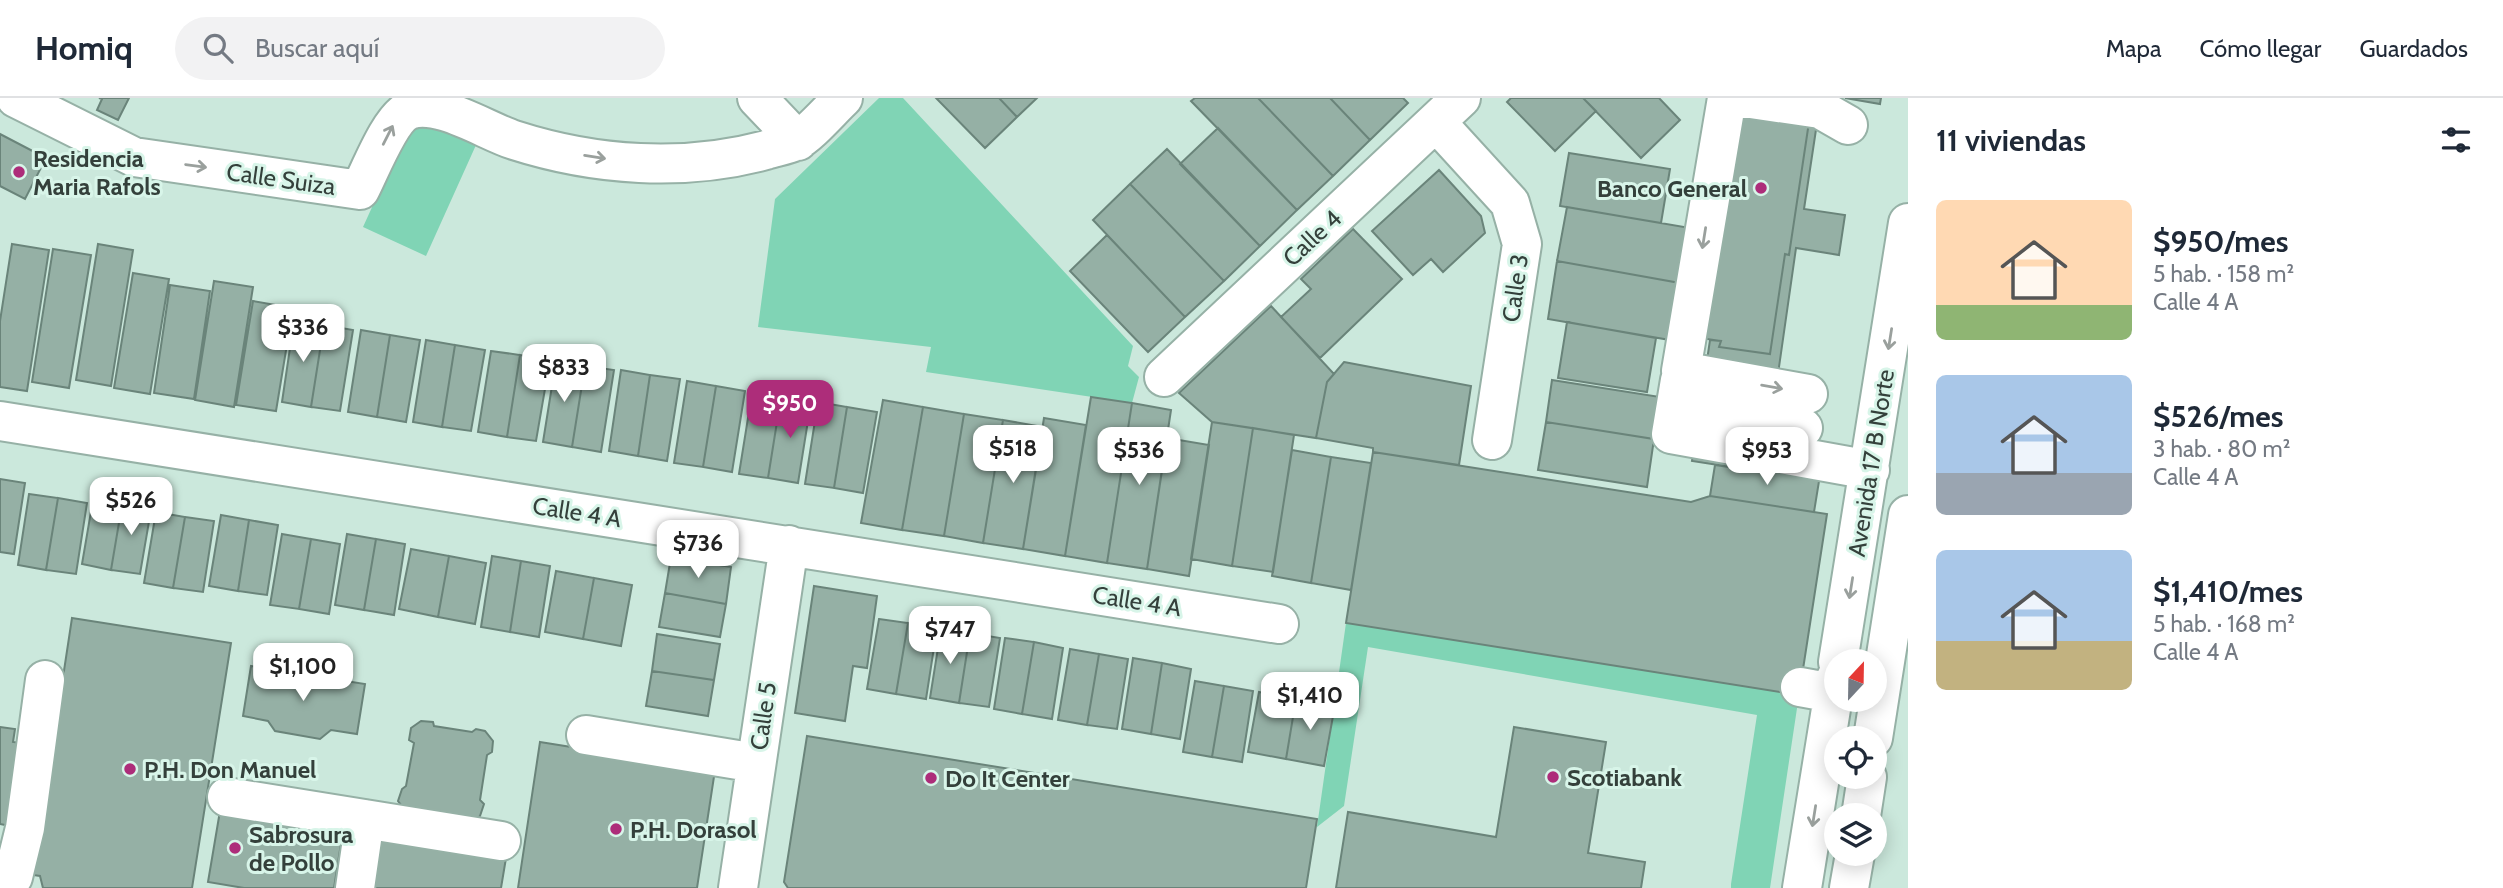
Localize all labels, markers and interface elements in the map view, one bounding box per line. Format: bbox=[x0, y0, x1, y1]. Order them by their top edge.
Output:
search box bbox=[175, 17, 665, 80]
text: Homiq bbox=[35, 28, 133, 68]
icon: search bbox=[199, 29, 237, 67]
text: Buscar aquí bbox=[255, 32, 379, 64]
text: Mapa bbox=[2106, 34, 2162, 63]
text: Cómo llegar bbox=[2200, 34, 2321, 63]
text: Guardados bbox=[2359, 34, 2468, 63]
icon: filters bbox=[2437, 121, 2475, 159]
text: 11 viviendas bbox=[1936, 122, 2086, 159]
one-way arrow bbox=[382, 125, 395, 146]
place label: Residencia Maria Rafols bbox=[33, 144, 161, 201]
one-way arrow bbox=[583, 151, 606, 164]
street label: Calle Suiza bbox=[225, 157, 338, 201]
one-way arrow bbox=[184, 160, 207, 173]
marker: Residencia Maria Rafols bbox=[11, 164, 27, 180]
place label: Banco General bbox=[1597, 174, 1747, 203]
marker: Banco General bbox=[1753, 180, 1769, 196]
street label: Calle 4 bbox=[1277, 204, 1347, 272]
text: $950/mes bbox=[2153, 223, 2288, 260]
one-way arrow bbox=[1697, 226, 1710, 249]
icon: home bbox=[1992, 228, 2076, 312]
street label: Calle 3 bbox=[1496, 252, 1534, 324]
text: 5 hab. · 158 m² bbox=[2153, 260, 2294, 288]
text: Calle 4 A bbox=[2153, 288, 2239, 316]
pin: $336 bbox=[262, 304, 344, 364]
text: $336 bbox=[277, 313, 329, 341]
one-way arrow bbox=[1884, 327, 1897, 350]
pin: $833 bbox=[523, 344, 605, 404]
text: $833 bbox=[538, 353, 590, 381]
street label: Avenida 17 B Norte bbox=[1842, 367, 1900, 559]
pin: $950 bbox=[749, 380, 831, 440]
one-way arrow bbox=[1760, 381, 1783, 394]
text: $950 bbox=[763, 389, 817, 417]
text: $526/mes bbox=[2153, 398, 2283, 435]
icon: home bbox=[1992, 403, 2076, 487]
pin: $518 bbox=[972, 426, 1054, 485]
pin: $536 bbox=[1098, 428, 1180, 487]
pin: $953 bbox=[1726, 428, 1808, 487]
text: $518 bbox=[989, 434, 1037, 462]
text: 3 hab. · 80 m² bbox=[2153, 435, 2290, 463]
text: $536 bbox=[1113, 436, 1165, 464]
text: $953 bbox=[1741, 436, 1793, 464]
text: Calle 4 A bbox=[2153, 463, 2239, 491]
pin: $526 bbox=[90, 478, 172, 537]
text: $526 bbox=[106, 486, 156, 514]
street label: Calle 4 A bbox=[531, 491, 624, 533]
pin: $736 bbox=[657, 520, 739, 580]
text: $736 bbox=[673, 529, 723, 557]
text: $1,410/mes bbox=[2153, 573, 2303, 610]
one-way arrow bbox=[1844, 576, 1857, 599]
icon: home bbox=[1992, 578, 2076, 662]
street label: Calle 4 A bbox=[1091, 580, 1184, 622]
pin: $747 bbox=[909, 606, 991, 666]
text: 5 hab. · 168 m² bbox=[2153, 610, 2295, 638]
text: $747 bbox=[925, 615, 975, 643]
text: Calle 4 A bbox=[2153, 638, 2239, 666]
pin: $1,100 bbox=[246, 644, 360, 703]
north arrow bbox=[1824, 649, 1886, 712]
map controls bbox=[1824, 649, 1887, 866]
text: $1,100 bbox=[269, 652, 337, 680]
pin: $1,410 bbox=[1253, 672, 1367, 732]
street label: Calle 5 bbox=[744, 680, 782, 752]
text: $1,410 bbox=[1277, 681, 1343, 709]
button: locate bbox=[1824, 726, 1887, 789]
place label: P.H. Don Manuel bbox=[144, 755, 316, 784]
marker: P.H. Don Manuel bbox=[122, 761, 138, 777]
place label: Scotiabank bbox=[1567, 763, 1682, 792]
place label: Do It Center bbox=[945, 764, 1070, 793]
marker: Scotiabank bbox=[1545, 769, 1561, 785]
marker: Do It Center bbox=[923, 770, 939, 786]
button: layers bbox=[1824, 803, 1887, 866]
one-way arrow bbox=[1807, 804, 1820, 826]
place label: P.H. Dorasol bbox=[630, 815, 757, 844]
place label: Sabrosura de Pollo bbox=[249, 820, 353, 877]
marker: P.H. Dorasol bbox=[608, 821, 624, 837]
marker: Sabrosura de Pollo bbox=[227, 840, 243, 856]

